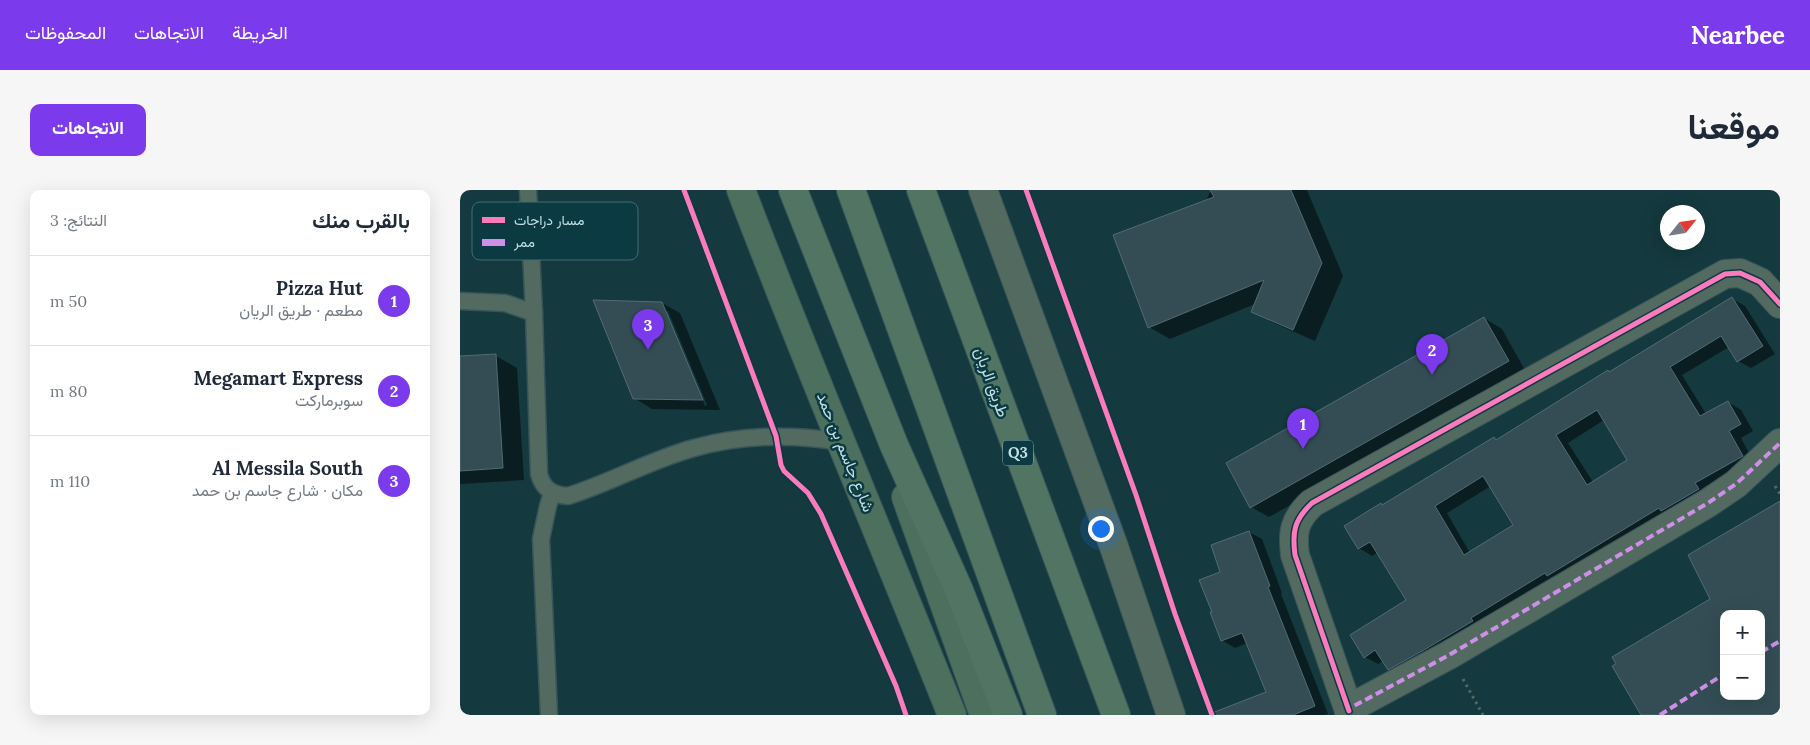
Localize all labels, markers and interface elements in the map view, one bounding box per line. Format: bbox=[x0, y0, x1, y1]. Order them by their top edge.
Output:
text: Nearbee bbox=[1691, 20, 1785, 51]
text: المحفوظات bbox=[25, 21, 106, 44]
text: الاتجاهات bbox=[134, 21, 204, 44]
text: الخريطة bbox=[232, 21, 288, 44]
button: الاتجاهات bbox=[30, 104, 146, 156]
text: موقعنا bbox=[1687, 104, 1780, 149]
legend bbox=[472, 202, 638, 260]
north arrow bbox=[1660, 205, 1705, 250]
text: بالقرب منك bbox=[312, 207, 410, 234]
text: النتائج: 3 bbox=[50, 210, 107, 230]
text: مسار دراجات bbox=[514, 211, 585, 229]
text: ممر bbox=[513, 233, 535, 251]
text: Pizza Hut bbox=[276, 276, 363, 300]
text: 50 m bbox=[50, 291, 87, 311]
text: 1 bbox=[391, 291, 397, 311]
text: مطعم · طريق الريان bbox=[239, 300, 363, 320]
pin: 3 bbox=[632, 309, 664, 350]
pin: 2 bbox=[1416, 334, 1448, 375]
street label: طريق الريان bbox=[969, 344, 1014, 420]
text: Megamart Express bbox=[194, 366, 363, 390]
text: 80 m bbox=[50, 381, 87, 401]
text: 2 bbox=[390, 381, 398, 401]
street label: شارع جاسم بن حمد bbox=[811, 389, 879, 515]
text: سوبرماركت bbox=[295, 390, 363, 410]
pin: 1 bbox=[1287, 408, 1319, 449]
road number: Q3 bbox=[1003, 440, 1033, 466]
text: Al Messila South bbox=[212, 456, 363, 480]
text: 110 m bbox=[50, 471, 90, 491]
text: 3 bbox=[390, 471, 398, 491]
text: مكان · شارع جاسم بن حمد bbox=[192, 480, 363, 500]
your location bbox=[1088, 516, 1114, 542]
map controls bbox=[1720, 610, 1765, 700]
button: + bbox=[1720, 610, 1765, 655]
button: − bbox=[1720, 655, 1765, 700]

